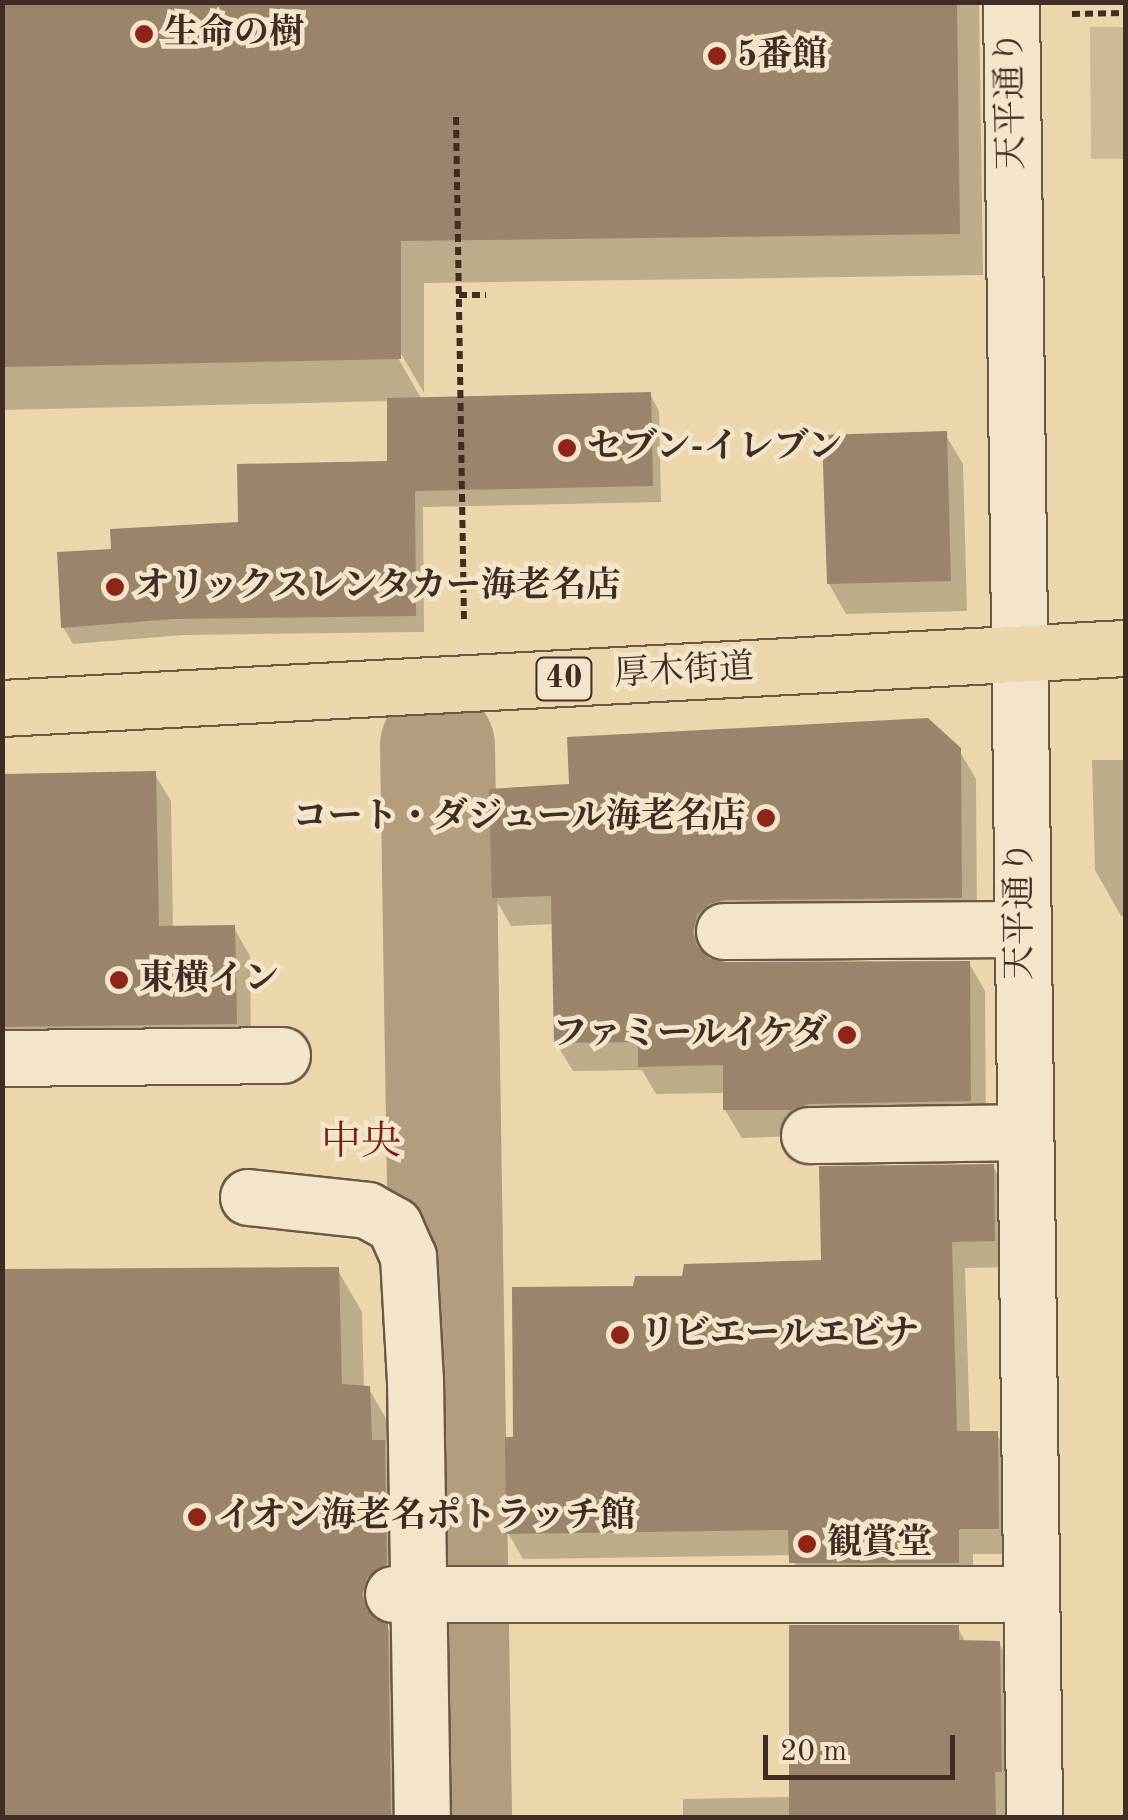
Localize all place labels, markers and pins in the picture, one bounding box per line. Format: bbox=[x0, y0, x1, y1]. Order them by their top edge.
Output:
place label: 生命の樹 bbox=[164, 13, 304, 55]
marker: 生命の樹 bbox=[133, 23, 155, 45]
place label: 5番館 bbox=[737, 35, 827, 77]
marker: 5番館 bbox=[706, 45, 728, 67]
place label: セブン-イレブン bbox=[587, 427, 845, 469]
marker: セブン-イレブン bbox=[556, 437, 578, 459]
place label: オリックスレンタカー海老名店 bbox=[135, 566, 625, 608]
marker: オリックスレンタカー海老名店 bbox=[104, 576, 126, 598]
place label: コート・ダジュール海老名店 bbox=[291, 797, 746, 839]
marker: コート・ダジュール海老名店 bbox=[755, 807, 777, 829]
place label: 東横イン bbox=[139, 959, 279, 1001]
marker: 東横イン bbox=[108, 969, 130, 991]
place label: ファミールイケダ bbox=[547, 1014, 827, 1056]
marker: ファミールイケダ bbox=[836, 1024, 858, 1046]
place label: リビエールエビナ bbox=[640, 1314, 920, 1356]
marker: リビエールエビナ bbox=[609, 1324, 631, 1346]
place label: イオン海老名ポトラッチ館 bbox=[217, 1496, 637, 1538]
marker: イオン海老名ポトラッチ館 bbox=[186, 1506, 208, 1528]
place label: 観賞堂 bbox=[827, 1523, 932, 1565]
marker: 観賞堂 bbox=[796, 1533, 818, 1555]

